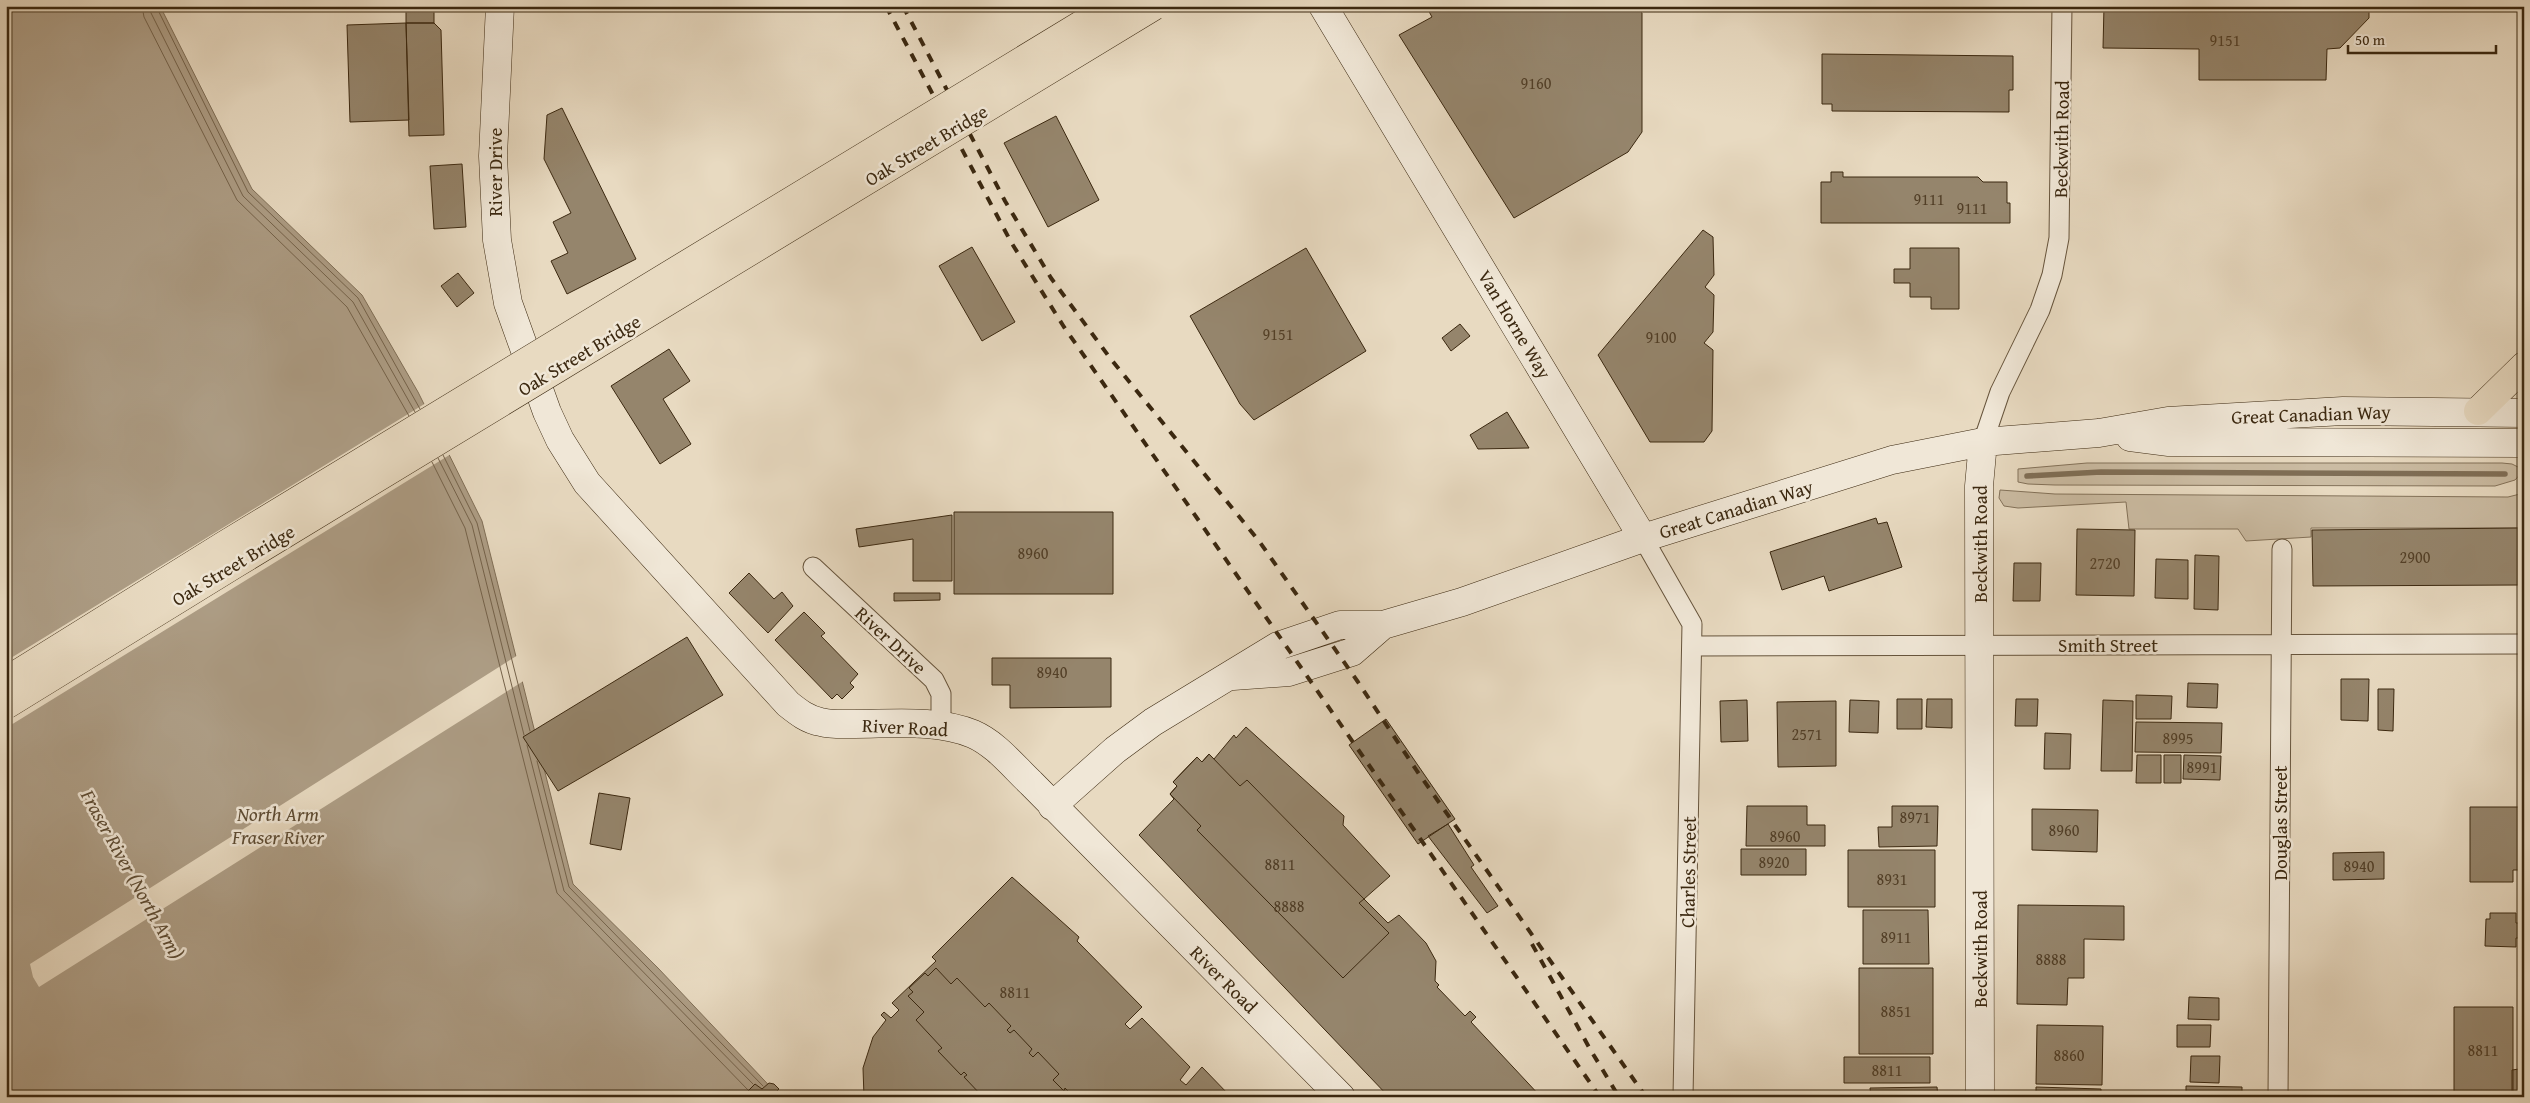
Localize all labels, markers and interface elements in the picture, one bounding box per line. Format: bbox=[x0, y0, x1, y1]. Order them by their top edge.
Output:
scale bar bbox=[2348, 22, 2495, 54]
house number: 9151 bbox=[2210, 28, 2240, 52]
text: 50 m bbox=[2355, 29, 2386, 50]
house number: 9160 bbox=[1521, 71, 1552, 95]
street label: Beckwith Road bbox=[2046, 79, 2076, 198]
street label: Oak Street Bridge bbox=[859, 97, 993, 193]
street label: River Drive bbox=[481, 127, 509, 216]
house number: 9111 bbox=[1914, 187, 1944, 211]
house number: 9111 bbox=[1957, 196, 1987, 220]
street label: Van Horne Way bbox=[1471, 264, 1559, 384]
street label: Oak Street Bridge bbox=[512, 307, 646, 403]
house number: 9151 bbox=[1263, 322, 1293, 346]
house number: 9100 bbox=[1646, 325, 1677, 349]
street label: Great Canadian Way bbox=[2231, 397, 2392, 431]
street label: Great Canadian Way bbox=[1656, 472, 1817, 546]
street label: Beckwith Road bbox=[1966, 484, 1994, 603]
street label: Oak Street Bridge bbox=[166, 517, 300, 613]
house number: 8960 bbox=[1018, 541, 1049, 565]
house number: 2900 bbox=[2400, 545, 2431, 569]
house number: 2720 bbox=[2090, 551, 2121, 575]
street label: River Drive bbox=[849, 599, 933, 681]
street label: Smith Street bbox=[2058, 631, 2158, 659]
house number: 8940 bbox=[1037, 660, 1068, 684]
street label: River Road bbox=[861, 711, 950, 743]
house number: 2571 bbox=[1792, 722, 1822, 746]
house number: 8995 bbox=[2163, 726, 2193, 750]
house number: 8991 bbox=[2187, 755, 2217, 779]
street label: Douglas Street bbox=[2266, 765, 2294, 881]
water label: Fraser River (North Arm) bbox=[74, 783, 192, 964]
water label: North Arm Fraser River bbox=[231, 799, 325, 851]
house number: 8971 bbox=[1900, 805, 1930, 829]
street label: Charles Street bbox=[1673, 816, 1703, 928]
house number: 8960 bbox=[2049, 818, 2080, 842]
house number: 8960 bbox=[1770, 824, 1801, 848]
house number: 8920 bbox=[1759, 850, 1790, 874]
house number: 8811 bbox=[1265, 852, 1295, 876]
house number: 8940 bbox=[2344, 854, 2375, 878]
house number: 8931 bbox=[1877, 867, 1907, 891]
street label: Beckwith Road bbox=[1966, 889, 1994, 1008]
house number: 8888 bbox=[1274, 894, 1305, 918]
house number: 8911 bbox=[1881, 925, 1911, 949]
street label: River Road bbox=[1184, 939, 1265, 1020]
house number: 8888 bbox=[2036, 947, 2067, 971]
house number: 8811 bbox=[1000, 980, 1030, 1004]
house number: 8851 bbox=[1881, 999, 1911, 1023]
house number: 8811 bbox=[2468, 1038, 2498, 1062]
house number: 8860 bbox=[2054, 1043, 2085, 1067]
house number: 8811 bbox=[1872, 1058, 1902, 1082]

